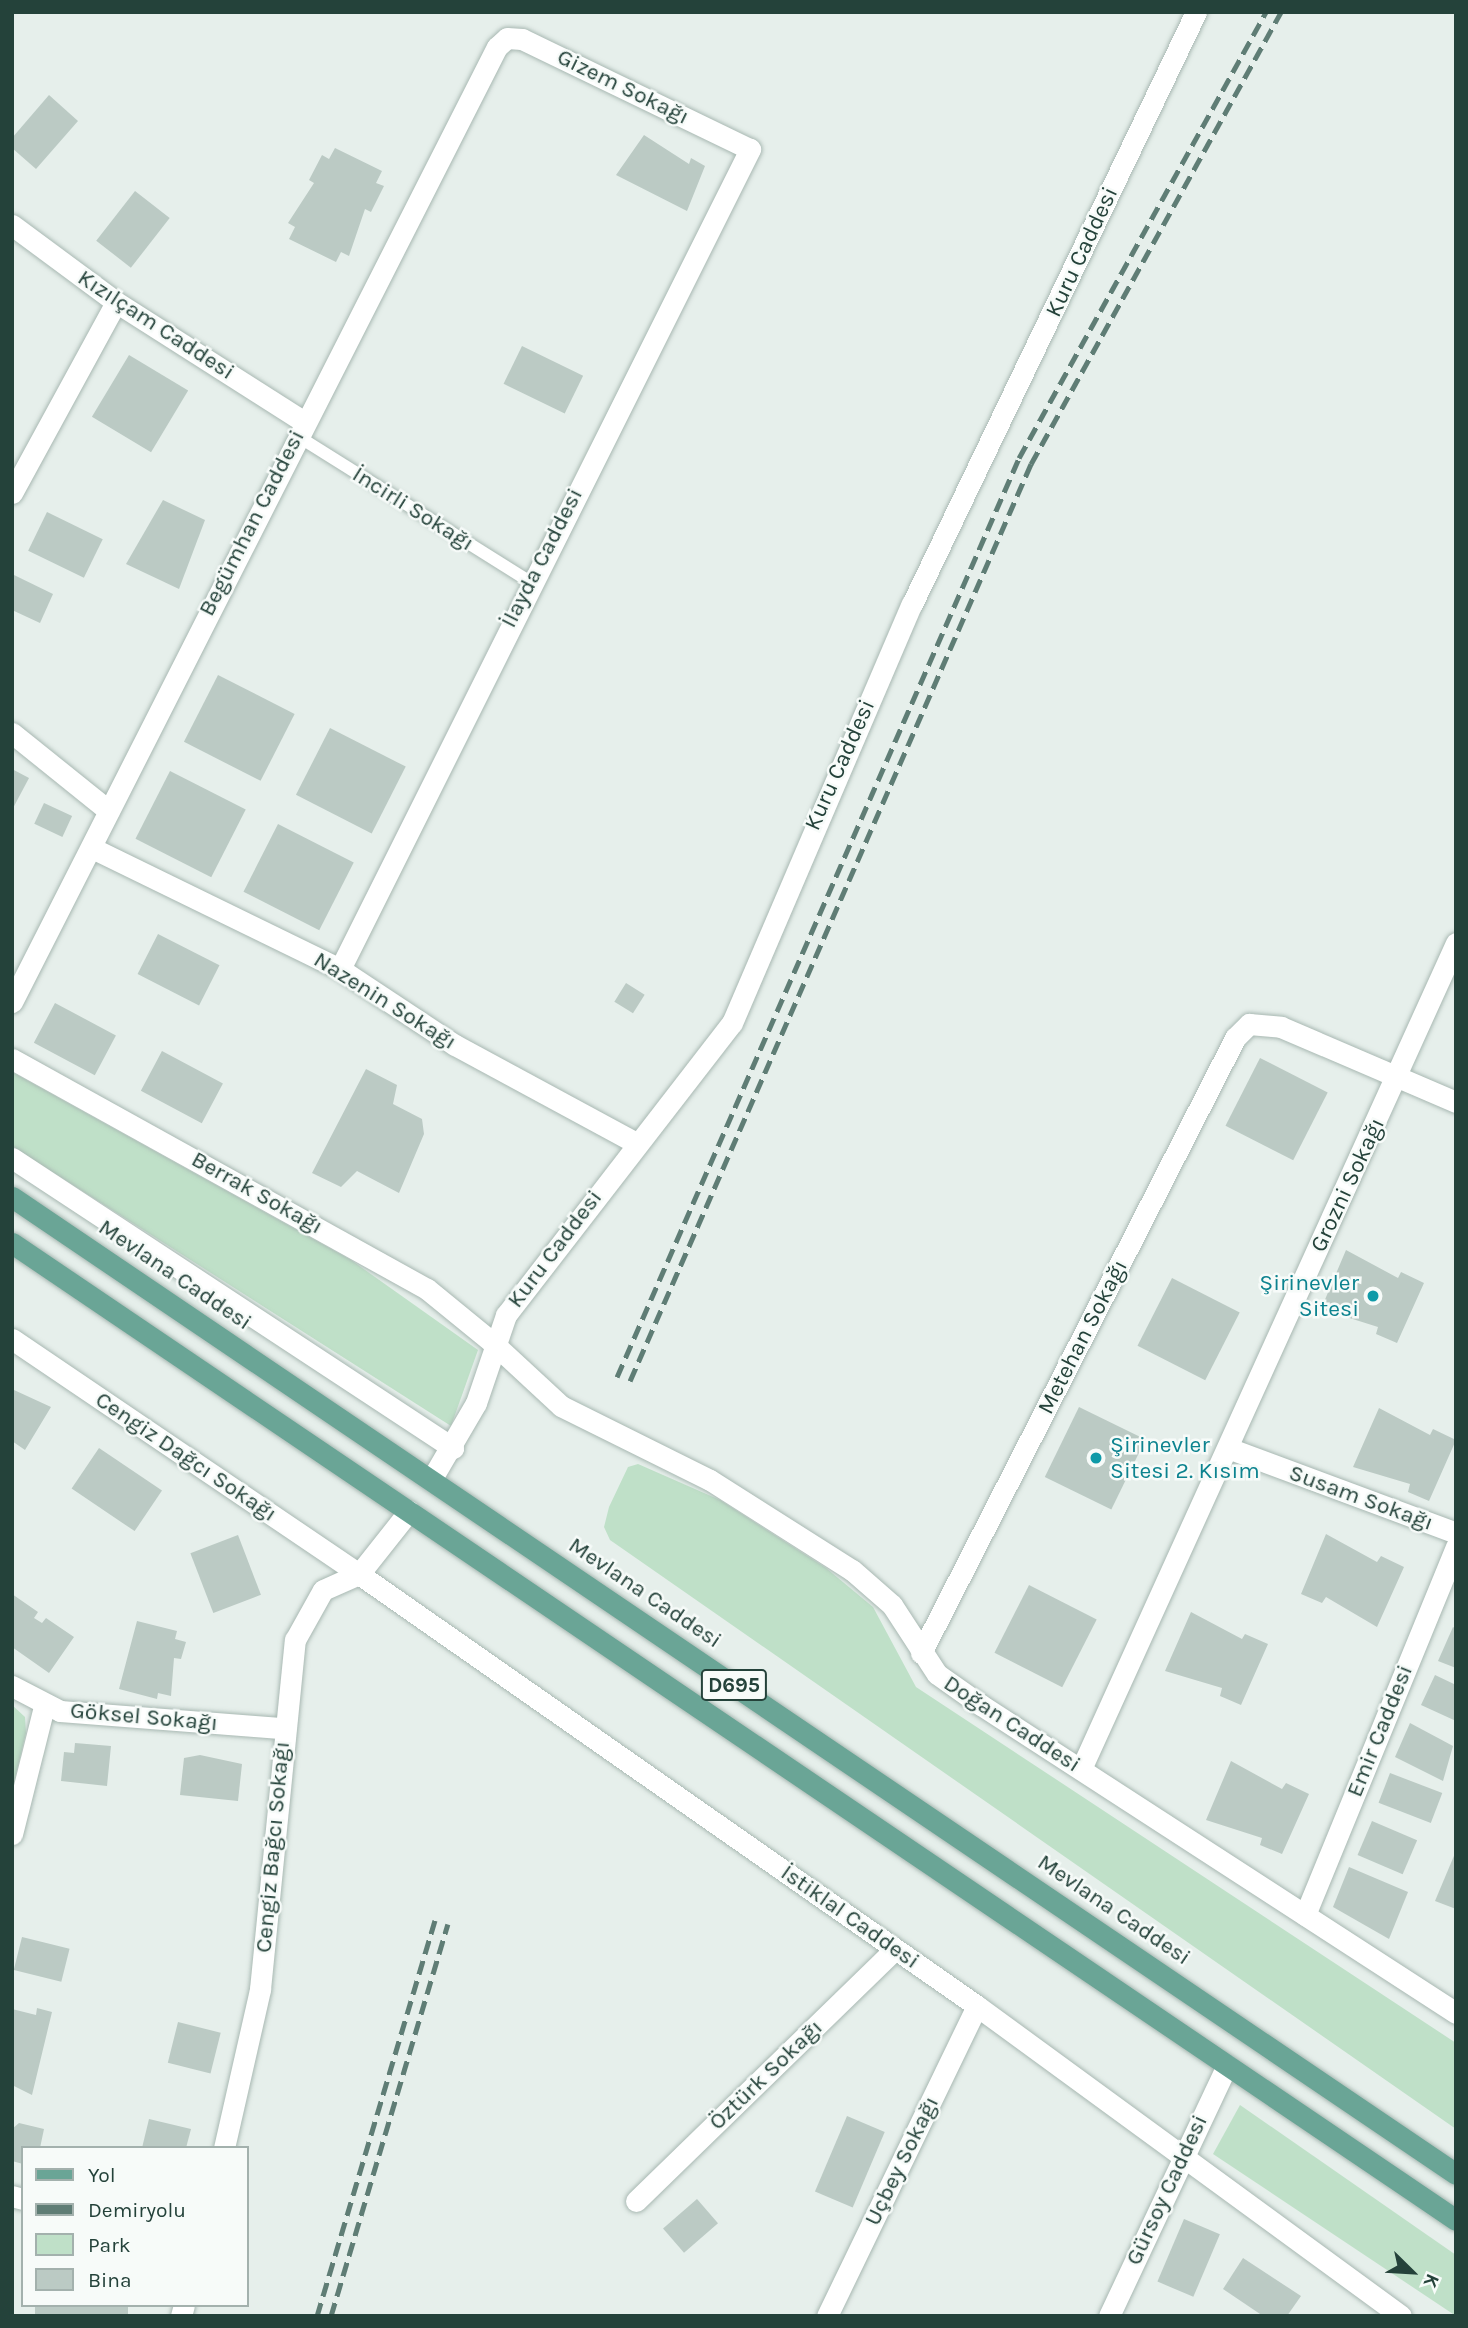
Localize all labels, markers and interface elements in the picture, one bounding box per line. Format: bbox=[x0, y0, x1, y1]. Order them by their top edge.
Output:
street label: Gizem Sokağı bbox=[553, 43, 693, 131]
street label: Kuru Caddesi bbox=[1040, 183, 1124, 321]
street label: Kızılçam Caddesi bbox=[72, 264, 240, 386]
street label: Begümhan Caddesi bbox=[193, 425, 311, 621]
street label: İncirli Sokağı bbox=[347, 461, 479, 557]
street label: İlayda Caddesi bbox=[495, 484, 589, 632]
street label: Kuru Caddesi bbox=[799, 695, 881, 835]
street label: Nazenin Sokağı bbox=[309, 946, 461, 1056]
street label: Grozni Sokağı bbox=[1305, 1114, 1391, 1256]
street label: Berrak Sokağı bbox=[187, 1146, 327, 1240]
street label: Kuru Caddesi bbox=[502, 1185, 608, 1313]
street label: Mevlana Caddesi bbox=[93, 1214, 257, 1336]
street label: Metehan Sokağı bbox=[1032, 1255, 1134, 1419]
place label: Şirinevler Sitesi bbox=[1259, 1269, 1359, 1323]
marker: Şirinevler Sitesi bbox=[1365, 1288, 1381, 1304]
street label: Cengiz Dağcı Sokağı bbox=[90, 1386, 282, 1528]
place label: Şirinevler Sitesi 2. Kısım bbox=[1110, 1431, 1260, 1485]
marker: Şirinevler Sitesi 2. Kısım bbox=[1088, 1450, 1104, 1466]
street label: Susam Sokağı bbox=[1285, 1459, 1437, 1537]
street label: Mevlana Caddesi bbox=[563, 1532, 727, 1654]
street label: Emir Caddesi bbox=[1341, 1661, 1419, 1801]
road number: D695 bbox=[701, 1668, 767, 1702]
street label: Doğan Caddesi bbox=[938, 1670, 1086, 1778]
street label: Göksel Sokağı bbox=[69, 1697, 219, 1737]
street label: Cengiz Bağcı Sokağı bbox=[250, 1740, 296, 1954]
street label: Mevlana Caddesi bbox=[1032, 1849, 1196, 1971]
street label: İstiklal Caddesi bbox=[775, 1859, 925, 1975]
street label: Öztürk Sokağı bbox=[704, 2014, 828, 2136]
street label: Uçbey Sokağı bbox=[859, 2092, 945, 2230]
street label: Gürsoy Caddesi bbox=[1120, 2110, 1214, 2270]
legend bbox=[21, 2146, 248, 2307]
text: Yol bbox=[88, 2163, 116, 2187]
text: Demiryolu bbox=[88, 2198, 186, 2222]
text: Park bbox=[88, 2233, 131, 2257]
north arrow bbox=[1377, 2237, 1447, 2307]
text: Bina bbox=[88, 2268, 132, 2292]
text: K bbox=[1419, 2270, 1444, 2291]

